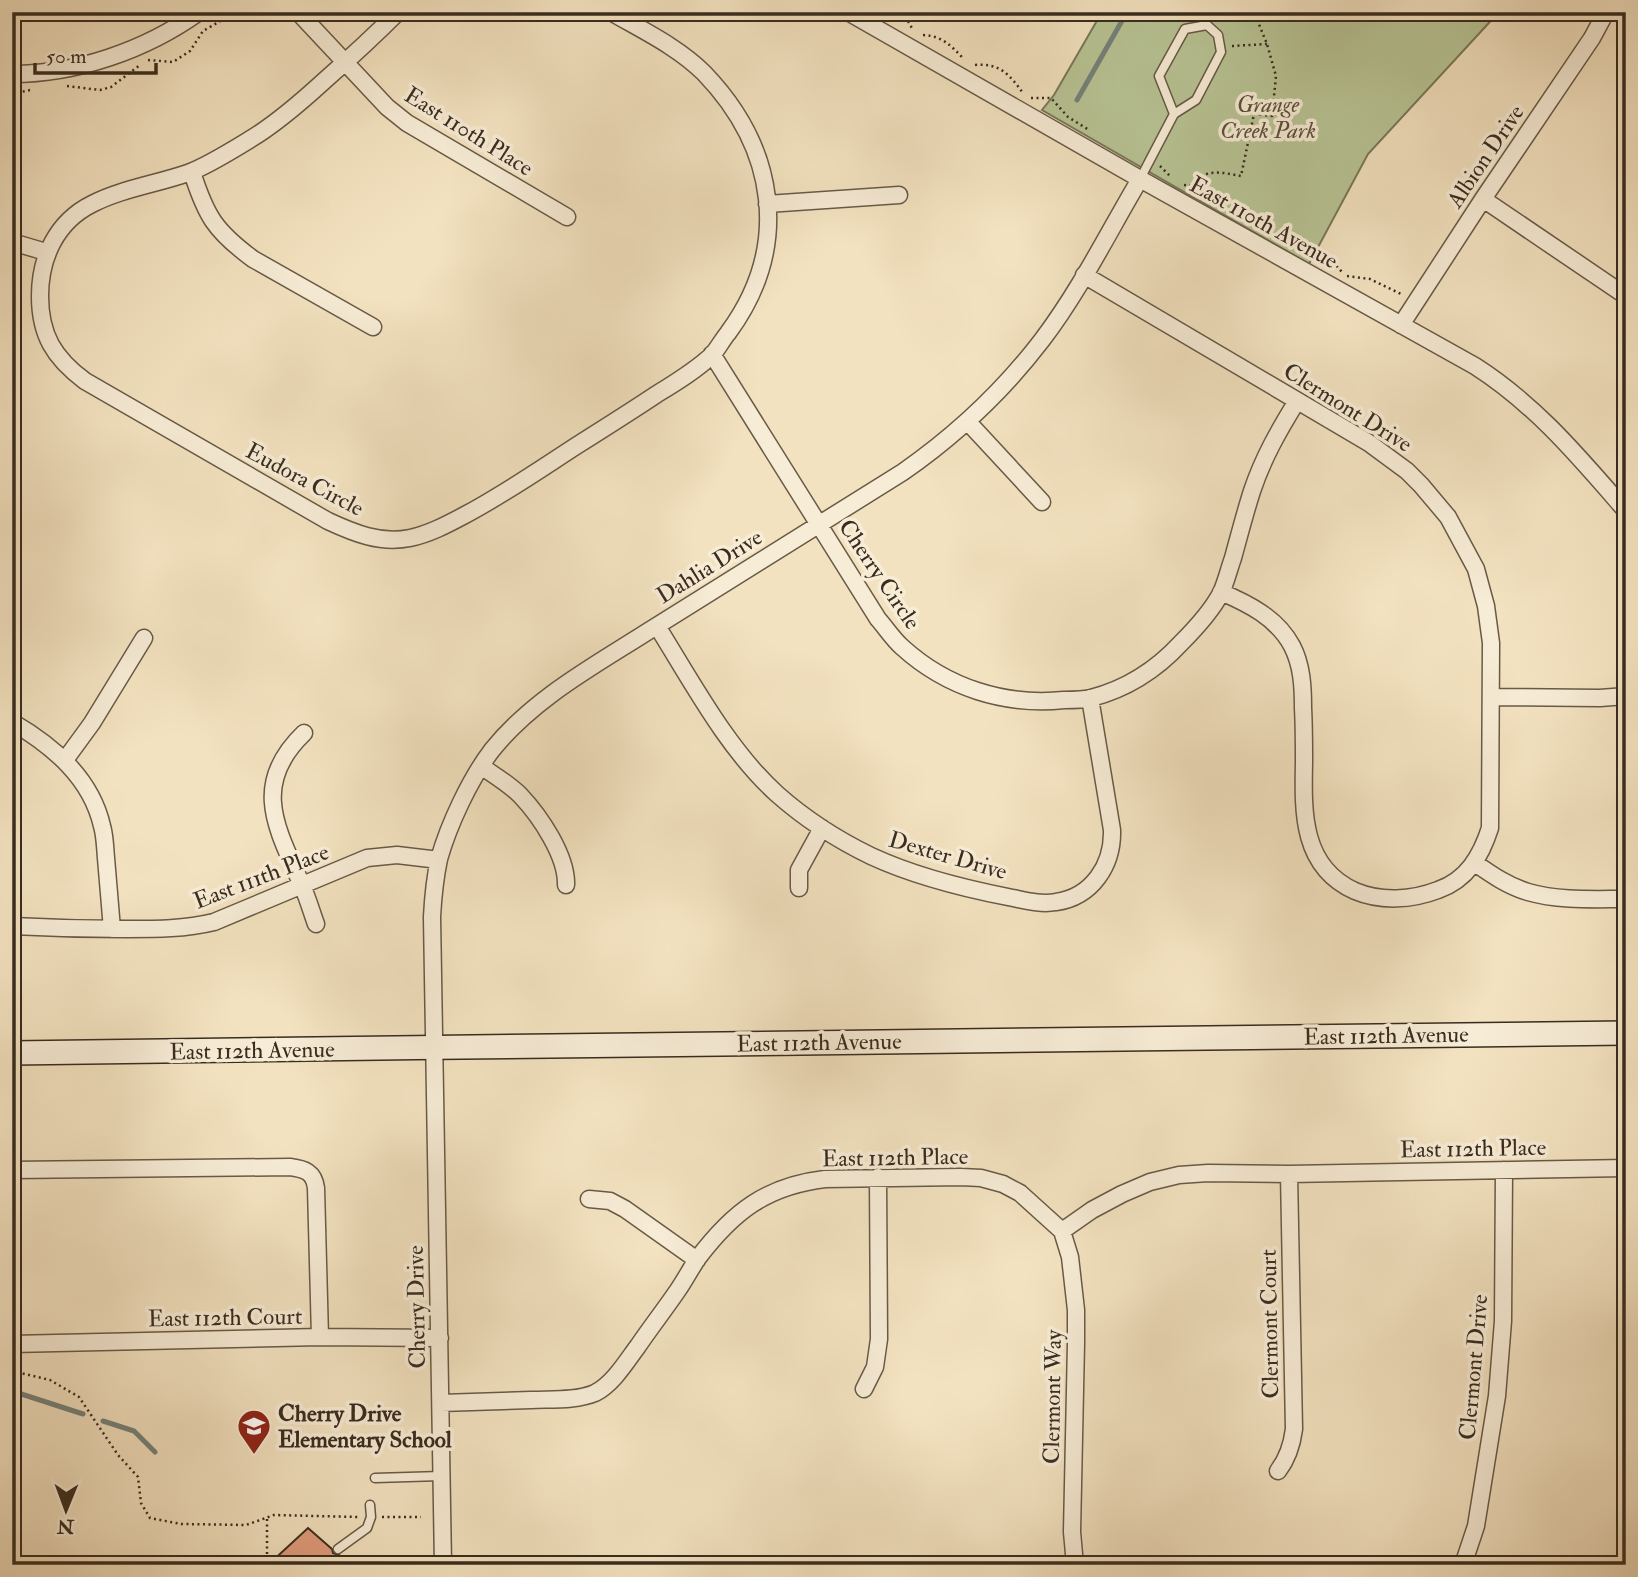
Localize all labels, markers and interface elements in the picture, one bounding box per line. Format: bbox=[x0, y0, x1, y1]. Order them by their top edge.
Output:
scale bar bbox=[35, 32, 156, 76]
text: 50 m bbox=[46, 43, 87, 70]
street label: East 110th Place bbox=[399, 80, 539, 183]
park label: Grange Creek Park bbox=[1220, 90, 1316, 145]
street label: Albion Drive bbox=[1440, 99, 1531, 214]
street label: East 110th Avenue bbox=[1184, 170, 1343, 275]
street label: Clermont Drive bbox=[1278, 356, 1418, 459]
street label: Eudora Circle bbox=[241, 436, 369, 523]
street label: Cherry Circle bbox=[832, 514, 927, 635]
street label: Dahlia Drive bbox=[651, 522, 768, 610]
street label: Dexter Drive bbox=[885, 825, 1011, 886]
street label: East 111th Place bbox=[189, 837, 333, 916]
street label: East 112th Avenue bbox=[1303, 1020, 1469, 1051]
street label: East 112th Avenue bbox=[736, 1027, 902, 1058]
street label: East 112th Avenue bbox=[169, 1035, 335, 1066]
street label: East 112th Place bbox=[1400, 1133, 1547, 1164]
street label: East 112th Place bbox=[822, 1142, 969, 1173]
street label: Cherry Drive bbox=[401, 1245, 432, 1369]
street label: Clermont Court bbox=[1254, 1249, 1285, 1399]
street label: Clermont Drive bbox=[1453, 1293, 1494, 1441]
street label: East 112th Court bbox=[148, 1302, 303, 1333]
street label: Clermont Way bbox=[1037, 1329, 1068, 1464]
place label: Cherry Drive Elementary School bbox=[278, 1399, 453, 1455]
school or university icon: Cherry Drive Elementary School bbox=[235, 1407, 273, 1456]
north arrow bbox=[32, 1476, 102, 1546]
text: N bbox=[56, 1514, 75, 1538]

